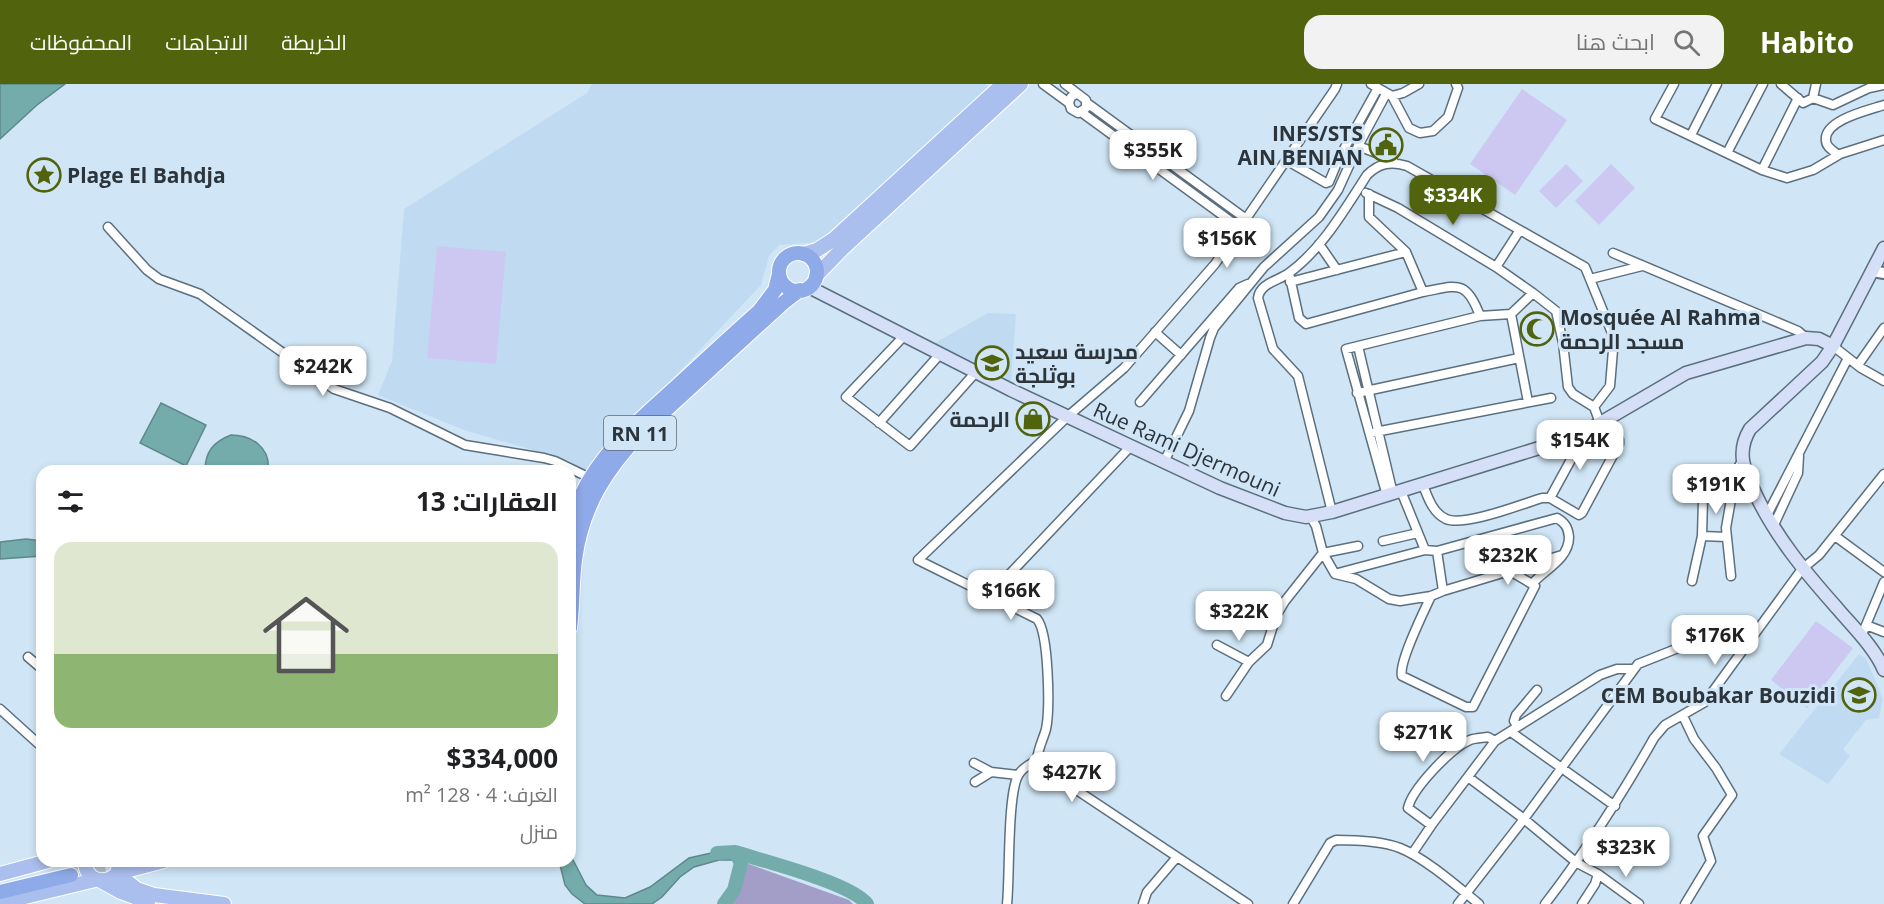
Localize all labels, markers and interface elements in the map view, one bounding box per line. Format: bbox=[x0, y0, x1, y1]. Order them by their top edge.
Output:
search box bbox=[1304, 15, 1724, 69]
text: Habito bbox=[1760, 23, 1854, 61]
text: ابحث هنا bbox=[1576, 26, 1655, 56]
icon: search bbox=[1670, 26, 1703, 59]
text: المحفوظات bbox=[30, 28, 132, 56]
text: الاتجاهات bbox=[165, 28, 248, 56]
text: الخريطة bbox=[281, 28, 347, 56]
place label: INFS/STS AIN BENIAN bbox=[1238, 119, 1363, 171]
public building icon: INFS/STS AIN BENIAN bbox=[1368, 127, 1404, 163]
pin: $355K bbox=[1111, 130, 1195, 181]
text: $355K bbox=[1123, 136, 1183, 163]
place icon: Plage El Bahdja bbox=[26, 157, 62, 193]
place label: Plage El Bahdja bbox=[67, 161, 226, 189]
pin: $334K bbox=[1411, 175, 1495, 226]
text: $334K bbox=[1423, 181, 1483, 208]
pin: $156K bbox=[1185, 218, 1269, 269]
text: $156K bbox=[1197, 224, 1257, 251]
place label: Mosquée Al Rahma مسجد الرحمة bbox=[1560, 303, 1761, 355]
mosque icon: Mosquée Al Rahma مسجد الرحمة bbox=[1519, 311, 1555, 347]
place label: مدرسة سعيد بوثلجة bbox=[1015, 337, 1138, 389]
school or university icon: مدرسة سعيد بوثلجة bbox=[974, 345, 1010, 381]
pin: $242K bbox=[281, 346, 365, 397]
text: $242K bbox=[293, 352, 353, 379]
street label: Rue Rami Djermouni bbox=[1089, 395, 1285, 503]
shop icon: الرحمة bbox=[1015, 401, 1051, 437]
place label: الرحمة bbox=[949, 405, 1010, 433]
road number: RN 11 bbox=[604, 416, 676, 450]
pin: $154K bbox=[1538, 420, 1622, 471]
text: $154K bbox=[1550, 426, 1610, 453]
pin: $191K bbox=[1674, 464, 1758, 515]
text: $191K bbox=[1686, 470, 1746, 497]
text: العقارات: 13 bbox=[416, 483, 558, 519]
icon: filters bbox=[54, 485, 87, 518]
pin: $232K bbox=[1466, 535, 1550, 586]
text: $232K bbox=[1478, 541, 1538, 568]
pin: $166K bbox=[969, 570, 1053, 621]
text: $166K bbox=[981, 576, 1041, 603]
icon: home bbox=[252, 581, 360, 689]
pin: $322K bbox=[1197, 591, 1281, 642]
text: $322K bbox=[1209, 597, 1269, 624]
pin: $176K bbox=[1673, 615, 1757, 666]
text: $176K bbox=[1685, 621, 1745, 648]
school or university icon: CEM Boubakar Bouzidi bbox=[1841, 677, 1877, 713]
place label: CEM Boubakar Bouzidi bbox=[1601, 681, 1836, 709]
pin: $271K bbox=[1381, 712, 1465, 763]
text: $271K bbox=[1393, 718, 1453, 745]
text: $334,000 bbox=[447, 740, 558, 776]
pin: $427K bbox=[1030, 752, 1114, 803]
text: $427K bbox=[1042, 758, 1102, 785]
text: الغرف: 4 · 128 m² bbox=[405, 781, 558, 808]
text: منزل bbox=[520, 818, 558, 845]
pin: $323K bbox=[1584, 827, 1668, 878]
text: $323K bbox=[1596, 833, 1656, 860]

